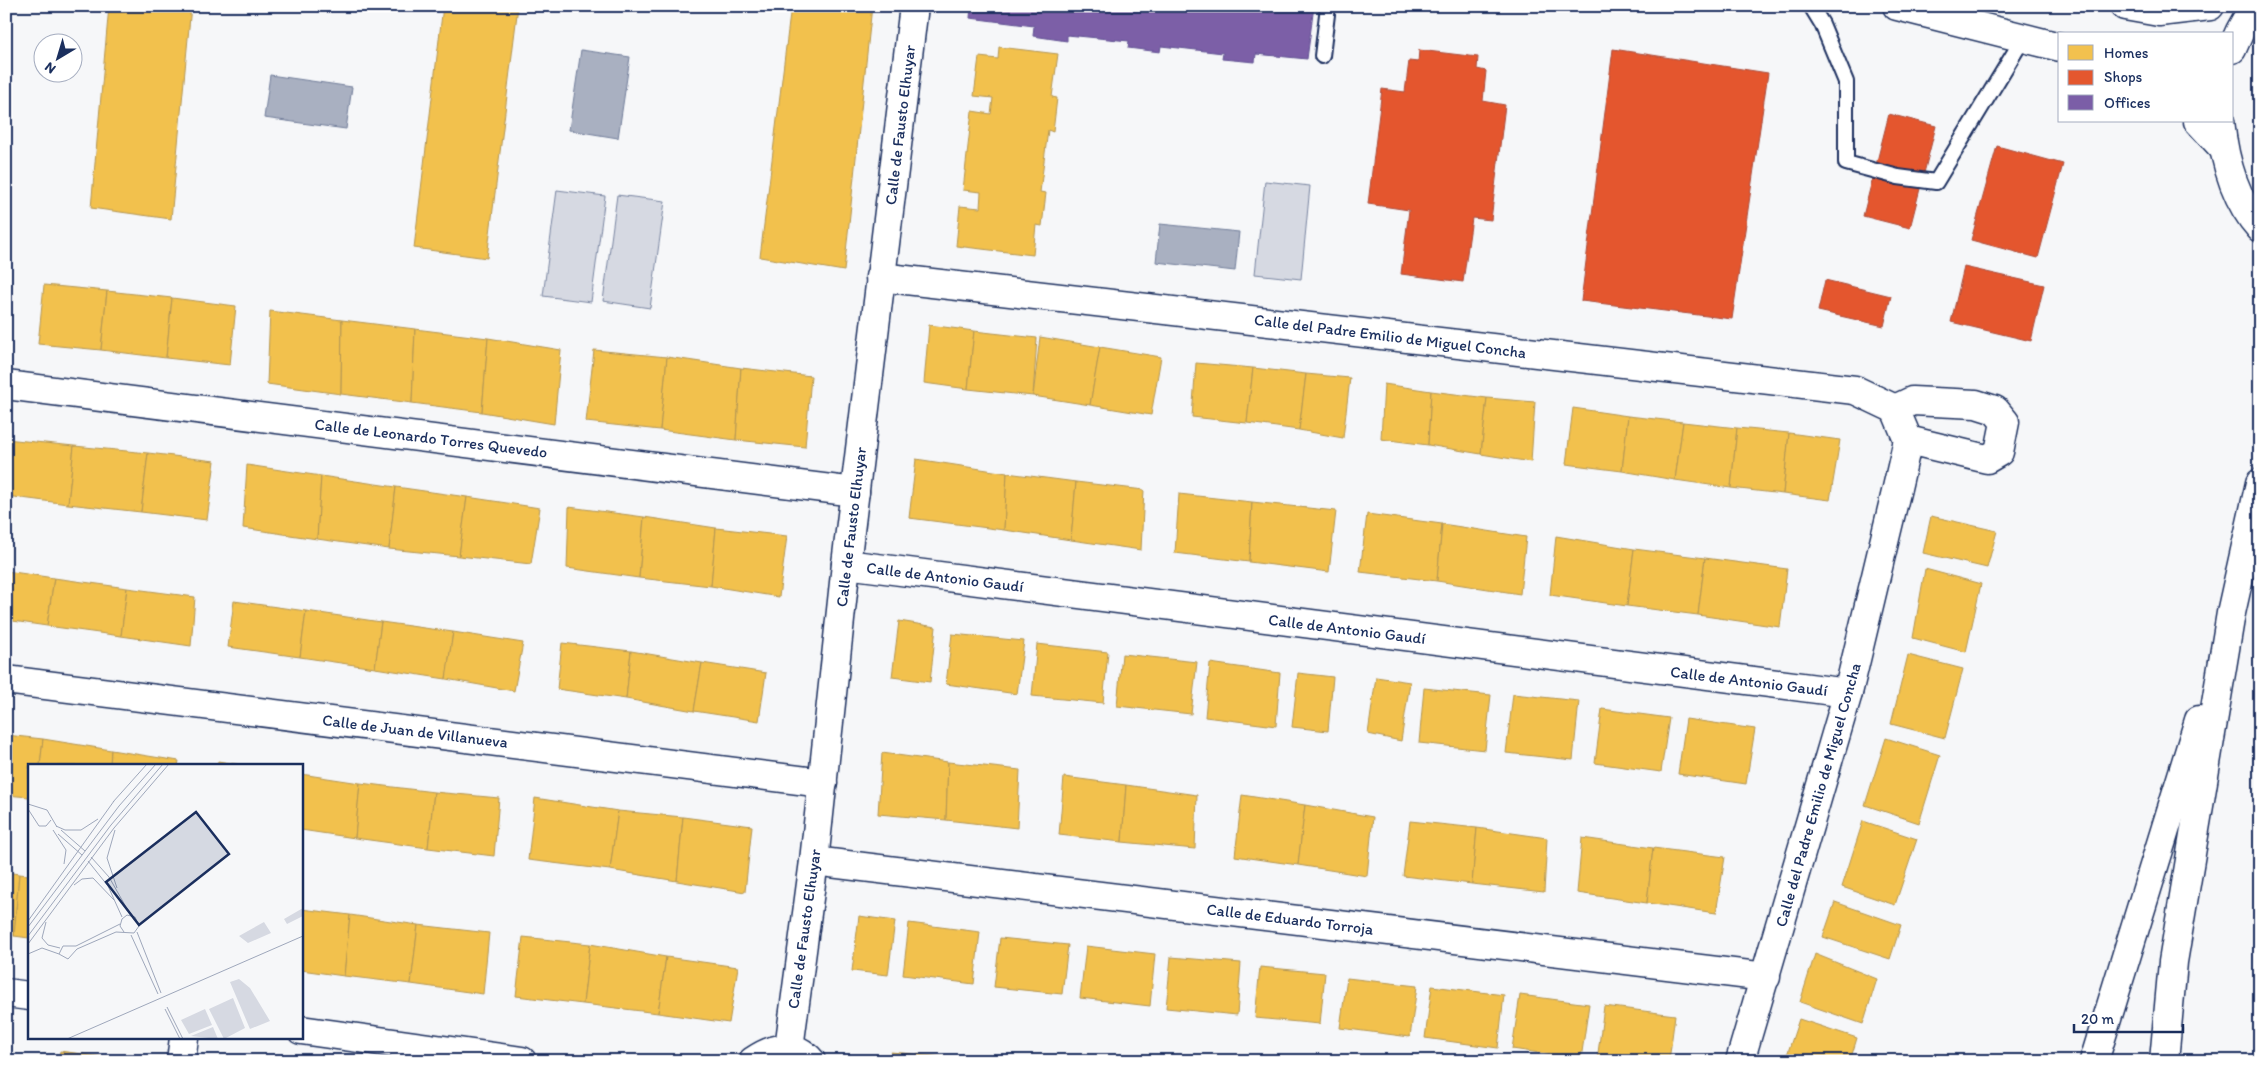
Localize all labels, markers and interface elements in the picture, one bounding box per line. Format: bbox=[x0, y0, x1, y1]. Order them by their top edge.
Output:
north arrow bbox=[32, 32, 82, 82]
legend bbox=[2058, 32, 2234, 122]
street label: Calle de Fausto Elhuyar bbox=[881, 43, 919, 206]
text: Homes bbox=[2104, 44, 2149, 62]
text: N bbox=[41, 58, 59, 77]
text: Shops bbox=[2104, 68, 2143, 86]
text: Offices bbox=[2104, 94, 2151, 112]
street label: Calle del Padre Emilio de Miguel Concha bbox=[1253, 310, 1527, 362]
street label: Calle de Leonardo Torres Quevedo bbox=[313, 414, 549, 462]
street label: Calle de Fausto Elhuyar bbox=[832, 445, 870, 608]
street label: Calle de Antonio Gaudí bbox=[865, 558, 1025, 596]
street label: Calle de Antonio Gaudí bbox=[1267, 610, 1427, 648]
street label: Calle del Padre Emilio de Miguel Concha bbox=[1771, 661, 1865, 929]
street label: Calle de Antonio Gaudí bbox=[1669, 662, 1829, 700]
street label: Calle de Juan de Villanueva bbox=[321, 710, 509, 752]
inset map bbox=[28, 764, 302, 1040]
street label: Calle de Fausto Elhuyar bbox=[783, 847, 825, 1010]
street label: Calle de Eduardo Torroja bbox=[1205, 899, 1375, 939]
scale bar bbox=[2074, 1002, 2182, 1034]
text: 20 m bbox=[2081, 1010, 2115, 1028]

